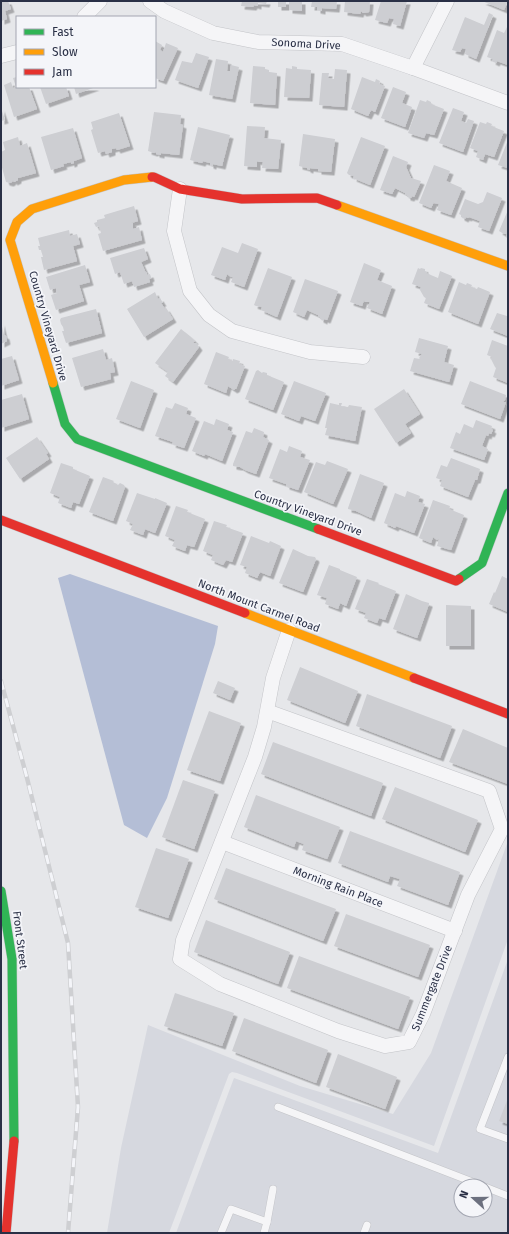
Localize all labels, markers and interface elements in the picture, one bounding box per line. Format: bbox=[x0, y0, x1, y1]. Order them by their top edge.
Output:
legend bbox=[16, 16, 156, 88]
text: Fast bbox=[52, 25, 74, 39]
street label: Sonoma Drive bbox=[271, 36, 341, 52]
text: Slow bbox=[52, 45, 78, 59]
text: Jam bbox=[52, 65, 72, 79]
street label: Country Vineyard Drive bbox=[26, 270, 70, 382]
street label: Country Vineyard Drive bbox=[252, 487, 364, 539]
street label: North Mount Carmel Road bbox=[196, 577, 322, 635]
street label: Morning Rain Place bbox=[291, 864, 385, 910]
street label: Front Street bbox=[10, 910, 30, 970]
street label: Summergate Drive bbox=[409, 943, 455, 1033]
north arrow bbox=[453, 1178, 493, 1218]
text: N bbox=[457, 1189, 472, 1200]

